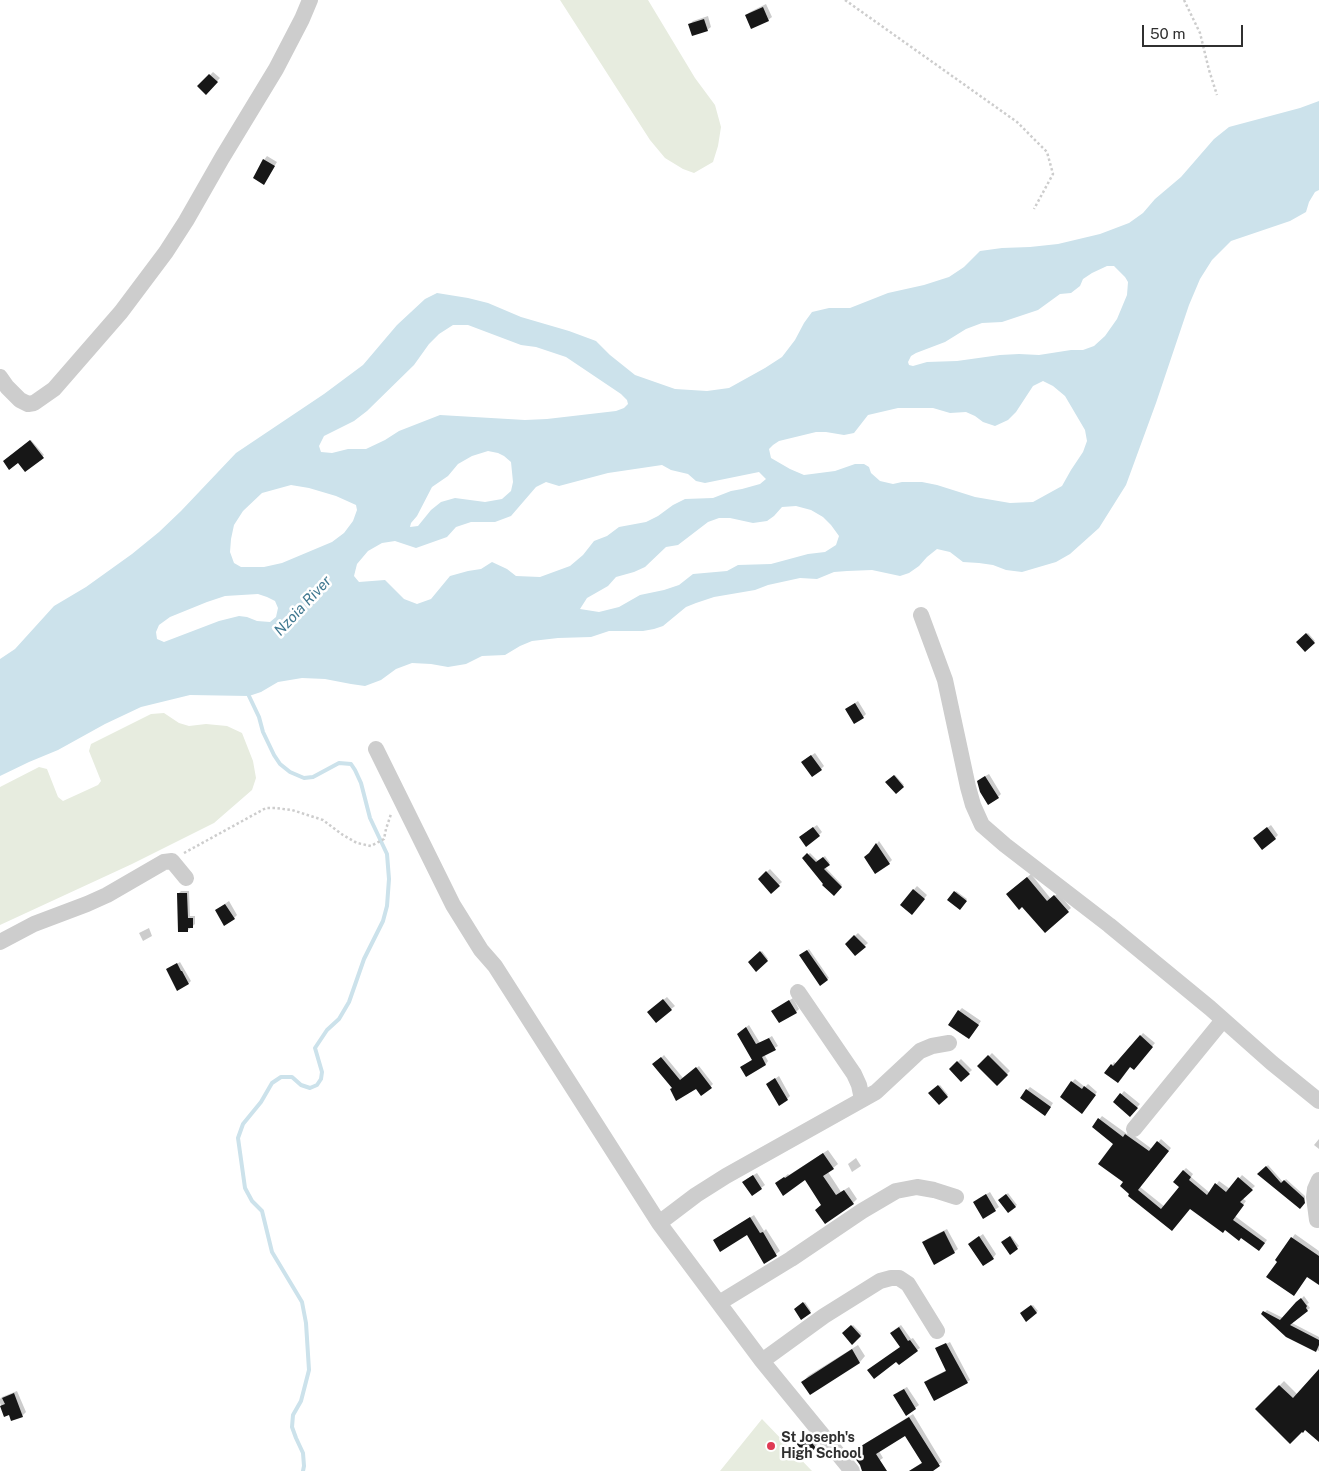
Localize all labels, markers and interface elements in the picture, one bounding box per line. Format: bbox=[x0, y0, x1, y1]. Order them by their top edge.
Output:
scale bar bbox=[1144, 15, 1245, 47]
text: 50 m bbox=[1150, 25, 1185, 42]
water label: Nzoia River bbox=[271, 572, 335, 640]
place label: St Joseph's High School bbox=[781, 1430, 862, 1462]
marker: St Joseph's High School bbox=[765, 1440, 777, 1452]

